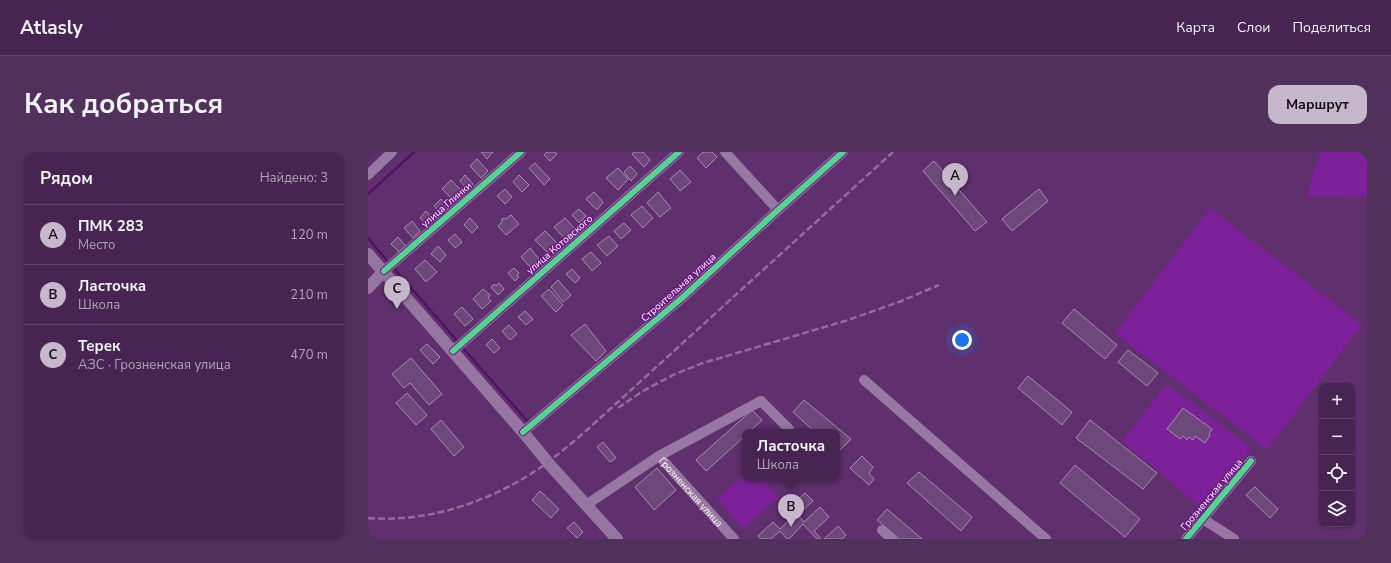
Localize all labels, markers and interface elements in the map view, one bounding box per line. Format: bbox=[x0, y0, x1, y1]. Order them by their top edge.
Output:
text: Atlasly bbox=[20, 15, 83, 41]
text: Карта bbox=[1176, 18, 1215, 37]
text: Слои bbox=[1237, 18, 1271, 37]
text: Поделиться bbox=[1293, 18, 1371, 37]
text: Как добраться bbox=[24, 85, 223, 123]
button: Маршрут bbox=[1268, 85, 1367, 124]
pin: A bbox=[942, 163, 968, 196]
text: Рядом bbox=[40, 167, 93, 190]
text: Найдено: 3 bbox=[260, 169, 328, 187]
street label: улица Глинки bbox=[418, 179, 475, 231]
street label: улица Котовского bbox=[523, 212, 596, 277]
text: ПМК 283 bbox=[78, 216, 144, 236]
text: A bbox=[48, 226, 58, 244]
text: 120 m bbox=[290, 226, 328, 244]
text: Место bbox=[78, 236, 115, 254]
street label: Строительная улица bbox=[638, 250, 719, 325]
text: Ласточка bbox=[78, 276, 146, 296]
pin: C bbox=[384, 276, 410, 309]
text: B bbox=[49, 286, 57, 304]
text: 210 m bbox=[290, 286, 328, 304]
text: Школа bbox=[78, 296, 120, 314]
your location bbox=[952, 330, 972, 350]
text: Терек bbox=[78, 336, 120, 356]
text: C bbox=[49, 346, 57, 364]
text: 470 m bbox=[290, 346, 328, 364]
text: АЗС · Грозненская улица bbox=[78, 356, 231, 374]
map controls bbox=[1319, 383, 1355, 527]
button: + bbox=[1319, 383, 1355, 419]
button: − bbox=[1319, 419, 1355, 455]
popup bbox=[742, 429, 840, 481]
text: Ласточка bbox=[757, 436, 825, 456]
street label: Грозненская улица bbox=[655, 454, 726, 530]
button: locate bbox=[1319, 455, 1355, 491]
text: Школа bbox=[757, 456, 799, 474]
street label: Грозненская улица bbox=[1178, 456, 1246, 533]
button: layers bbox=[1319, 491, 1355, 527]
pin: B bbox=[778, 494, 804, 527]

